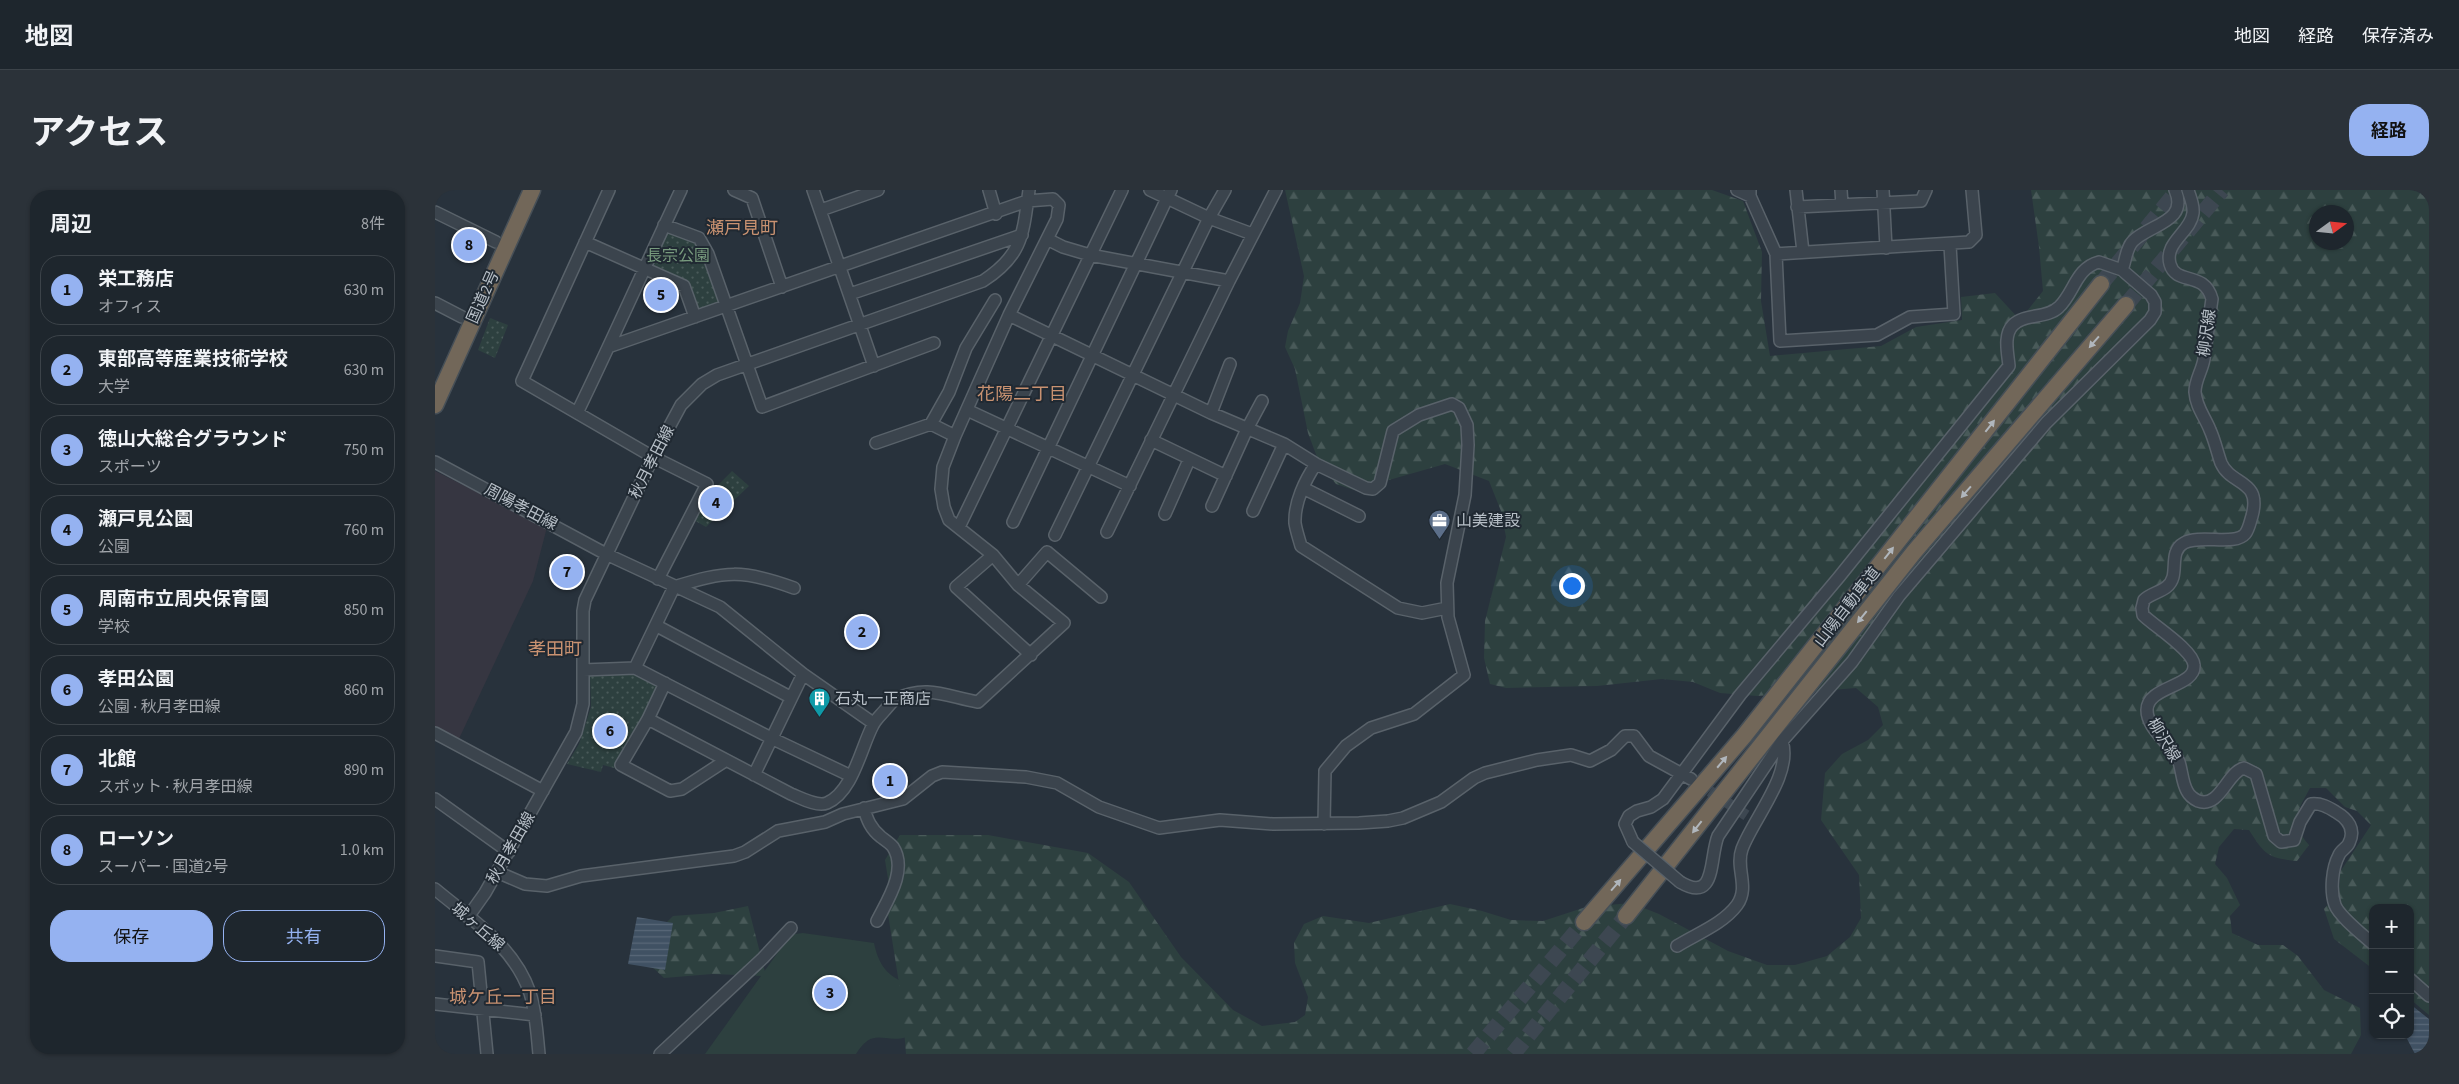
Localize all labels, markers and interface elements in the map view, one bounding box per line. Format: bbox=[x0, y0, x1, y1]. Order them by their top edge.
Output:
text: 地図 bbox=[25, 19, 73, 54]
text: 地図 bbox=[2234, 24, 2270, 49]
text: 経路 bbox=[2298, 24, 2334, 49]
text: 保存済み bbox=[2362, 24, 2434, 49]
button: 経路 bbox=[2349, 104, 2429, 156]
text: アクセス bbox=[30, 108, 168, 158]
north arrow bbox=[2309, 205, 2354, 250]
text: 周辺 bbox=[50, 209, 92, 239]
text: 8件 bbox=[361, 213, 385, 235]
district label: 瀬戸見町 bbox=[706, 216, 778, 241]
pin: 8 bbox=[453, 226, 485, 264]
park label: 長宗公園 bbox=[646, 245, 710, 267]
text: 栄工務店 bbox=[98, 266, 174, 293]
street label: 国道2号 bbox=[462, 267, 504, 327]
pin: 5 bbox=[645, 276, 677, 314]
text: 1 bbox=[63, 279, 71, 301]
text: 630 m bbox=[344, 279, 384, 301]
text: オフィス bbox=[98, 296, 162, 318]
street label: 柳沢線 bbox=[2193, 308, 2221, 358]
one-way arrow bbox=[2089, 335, 2100, 348]
text: 東部高等産業技術学校 bbox=[98, 346, 288, 373]
text: 2 bbox=[63, 359, 71, 381]
text: 630 m bbox=[344, 359, 384, 381]
text: 大学 bbox=[98, 376, 130, 398]
district label: 花陽二丁目 bbox=[977, 382, 1067, 407]
one-way arrow bbox=[1984, 419, 1995, 432]
street label: 秋月孝田線 bbox=[624, 421, 680, 503]
text: 徳山大総合グラウンド bbox=[98, 426, 288, 453]
text: 3 bbox=[63, 439, 71, 461]
text: 750 m bbox=[344, 439, 384, 461]
text: スポーツ bbox=[98, 456, 162, 478]
street label: 周陽孝田線 bbox=[481, 479, 561, 535]
pin: 4 bbox=[700, 484, 732, 522]
one-way arrow bbox=[1960, 485, 1971, 498]
text: 瀬戸見公園 bbox=[98, 506, 193, 533]
office icon: 山美建設 bbox=[1428, 509, 1452, 540]
place label: 山美建設 bbox=[1456, 510, 1520, 532]
text: 4 bbox=[63, 519, 71, 541]
text: 760 m bbox=[344, 519, 384, 541]
text: 公園 bbox=[98, 536, 130, 558]
one-way arrow bbox=[1884, 547, 1895, 560]
pin: 7 bbox=[551, 553, 583, 591]
street label: 山陽自動車道 bbox=[1809, 562, 1885, 652]
your location bbox=[1559, 573, 1585, 599]
text: 周南市立周央保育園 bbox=[98, 586, 269, 613]
text: 5 bbox=[63, 599, 71, 621]
text: 850 m bbox=[344, 599, 384, 621]
one-way arrow bbox=[1857, 610, 1868, 623]
pin: 2 bbox=[846, 613, 878, 651]
text: 学校 bbox=[98, 616, 130, 638]
district label: 孝田町 bbox=[528, 637, 582, 662]
text: 孝田公園 bbox=[98, 666, 174, 693]
text: 6 bbox=[63, 679, 71, 701]
text: 860 m bbox=[344, 679, 384, 701]
building icon: 石丸一正商店 bbox=[807, 687, 831, 718]
place label: 石丸一正商店 bbox=[835, 688, 931, 710]
text: 公園 · 秋月孝田線 bbox=[98, 696, 220, 718]
pin: 6 bbox=[594, 712, 626, 750]
street label: 柳沢線 bbox=[2142, 714, 2186, 766]
text: 北館 bbox=[98, 746, 136, 773]
one-way arrow bbox=[1716, 756, 1727, 768]
text: 7 bbox=[63, 759, 71, 781]
text: 890 m bbox=[344, 759, 384, 781]
pin: 1 bbox=[874, 762, 906, 800]
text: スポット · 秋月孝田線 bbox=[98, 776, 252, 798]
street label: 秋月孝田線 bbox=[481, 808, 541, 888]
one-way arrow bbox=[1692, 820, 1702, 834]
text: ローソン bbox=[98, 826, 174, 853]
text: 8 bbox=[63, 839, 71, 861]
text: 1.0 km bbox=[340, 839, 384, 861]
text: スーパー · 国道2号 bbox=[98, 856, 228, 878]
one-way arrow bbox=[1610, 880, 1622, 892]
street label: 城ヶ丘線 bbox=[447, 898, 509, 956]
map controls bbox=[2369, 904, 2414, 1039]
button: + bbox=[2369, 904, 2414, 949]
button: 保存 bbox=[50, 910, 213, 962]
button: 共有 bbox=[223, 910, 385, 962]
button: − bbox=[2369, 949, 2414, 994]
pin: 3 bbox=[814, 974, 846, 1012]
district label: 城ケ丘一丁目 bbox=[449, 985, 557, 1010]
button: locate bbox=[2369, 994, 2414, 1039]

